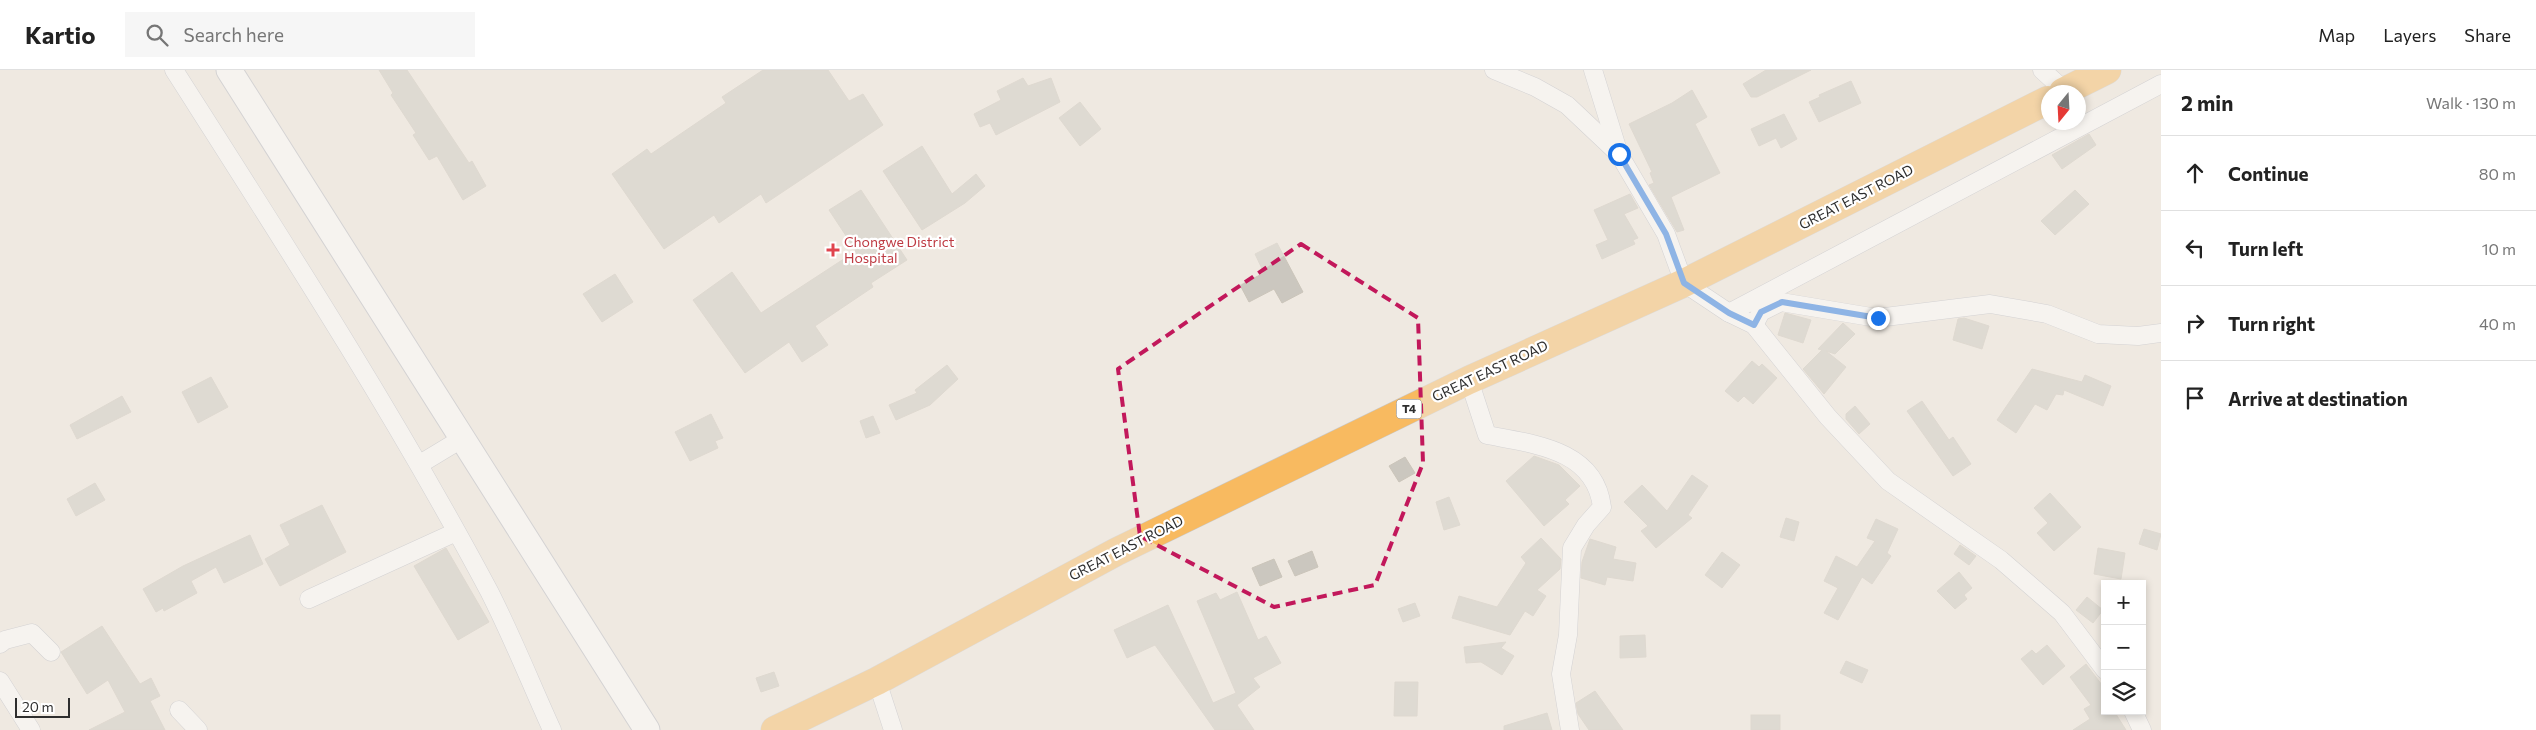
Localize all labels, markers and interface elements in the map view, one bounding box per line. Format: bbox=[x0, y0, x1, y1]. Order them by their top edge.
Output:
search box bbox=[125, 12, 475, 57]
text: Kartio bbox=[25, 20, 95, 49]
icon: search bbox=[143, 21, 171, 49]
text: Search here bbox=[183, 23, 284, 46]
text: Map bbox=[2318, 24, 2355, 46]
text: Layers bbox=[2383, 24, 2436, 46]
text: Share bbox=[2464, 24, 2511, 46]
north arrow bbox=[2041, 85, 2086, 130]
text: 2 min bbox=[2181, 90, 2233, 115]
text: Walk · 130 m bbox=[2426, 93, 2516, 112]
route start bbox=[1608, 143, 1631, 166]
icon: ahead bbox=[2181, 159, 2209, 187]
street label: GREAT EAST ROAD bbox=[1796, 160, 1916, 233]
text: Continue bbox=[2228, 162, 2308, 185]
text: 80 m bbox=[2479, 164, 2516, 183]
place label: Chongwe District Hospital bbox=[844, 233, 955, 266]
icon: left bbox=[2181, 234, 2209, 262]
text: Turn left bbox=[2228, 237, 2303, 260]
text: 10 m bbox=[2482, 239, 2516, 258]
marker: Chongwe District Hospital bbox=[826, 243, 840, 257]
route end bbox=[1867, 307, 1890, 330]
icon: right bbox=[2181, 309, 2209, 337]
text: Turn right bbox=[2228, 312, 2315, 335]
text: 40 m bbox=[2479, 314, 2516, 333]
street label: GREAT EAST ROAD bbox=[1429, 336, 1550, 405]
icon: arrive bbox=[2181, 384, 2209, 412]
text: Arrive at destination bbox=[2228, 387, 2408, 410]
road number: T4 bbox=[1396, 399, 1422, 418]
street label: GREAT EAST ROAD bbox=[1066, 511, 1186, 584]
map controls bbox=[2101, 580, 2146, 715]
button: + bbox=[2101, 580, 2146, 625]
button: − bbox=[2101, 625, 2146, 670]
button: layers bbox=[2101, 670, 2146, 715]
scale bar bbox=[15, 695, 70, 718]
text: 20 m bbox=[22, 698, 54, 715]

